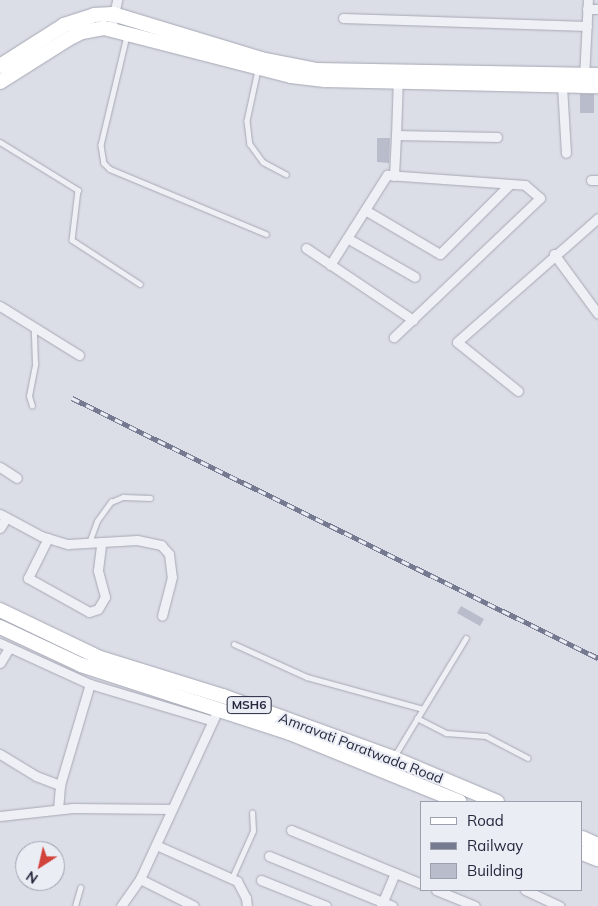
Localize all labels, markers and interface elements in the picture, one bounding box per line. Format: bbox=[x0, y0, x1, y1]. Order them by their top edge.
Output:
road number: MSH6 bbox=[226, 696, 272, 714]
street label: Amravati Paratwada Road bbox=[277, 709, 445, 787]
legend bbox=[420, 801, 583, 891]
text: Road bbox=[467, 811, 504, 830]
text: Railway bbox=[467, 836, 523, 855]
north arrow bbox=[15, 841, 65, 891]
text: Building bbox=[467, 861, 523, 880]
text: N bbox=[22, 867, 41, 888]

